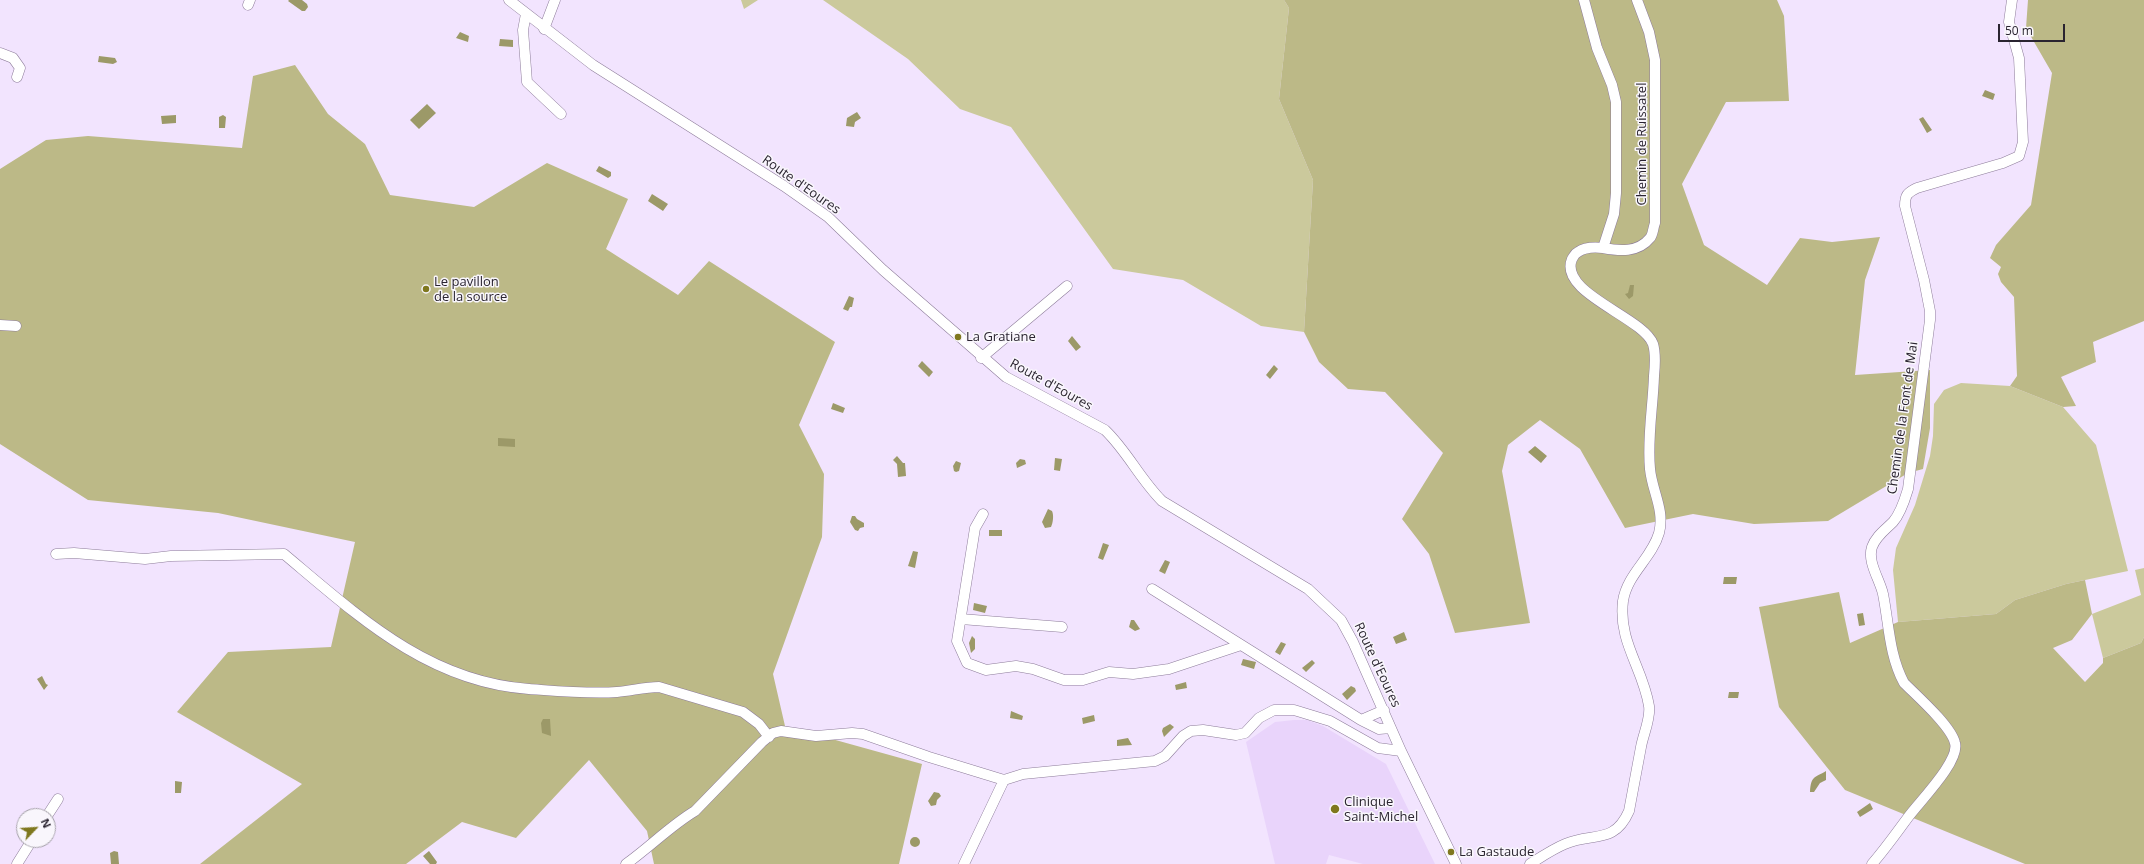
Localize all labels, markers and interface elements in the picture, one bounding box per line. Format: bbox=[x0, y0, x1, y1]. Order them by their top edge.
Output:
scale bar bbox=[2000, 16, 2067, 42]
text: 50 m bbox=[2005, 22, 2033, 39]
street label: Chemin de Ruissatel bbox=[1634, 83, 1650, 205]
street label: Route d'Eoures bbox=[759, 152, 843, 218]
place label: Le pavillon de la source bbox=[434, 274, 507, 305]
marker: Le pavillon de la source bbox=[421, 284, 431, 294]
place label: La Gratiane bbox=[966, 329, 1036, 345]
marker: La Gratiane bbox=[953, 332, 963, 342]
street label: Chemin de la Font de Mai bbox=[1885, 341, 1921, 495]
street label: Route d'Eoures bbox=[1007, 356, 1095, 414]
street label: Route d'Eoures bbox=[1351, 620, 1403, 710]
place label: Clinique Saint-Michel bbox=[1344, 794, 1418, 825]
marker: Clinique Saint-Michel bbox=[1329, 803, 1341, 815]
north arrow bbox=[16, 808, 56, 848]
text: N bbox=[38, 816, 55, 830]
place label: La Gastaude bbox=[1459, 844, 1534, 860]
marker: La Gastaude bbox=[1446, 847, 1456, 857]

